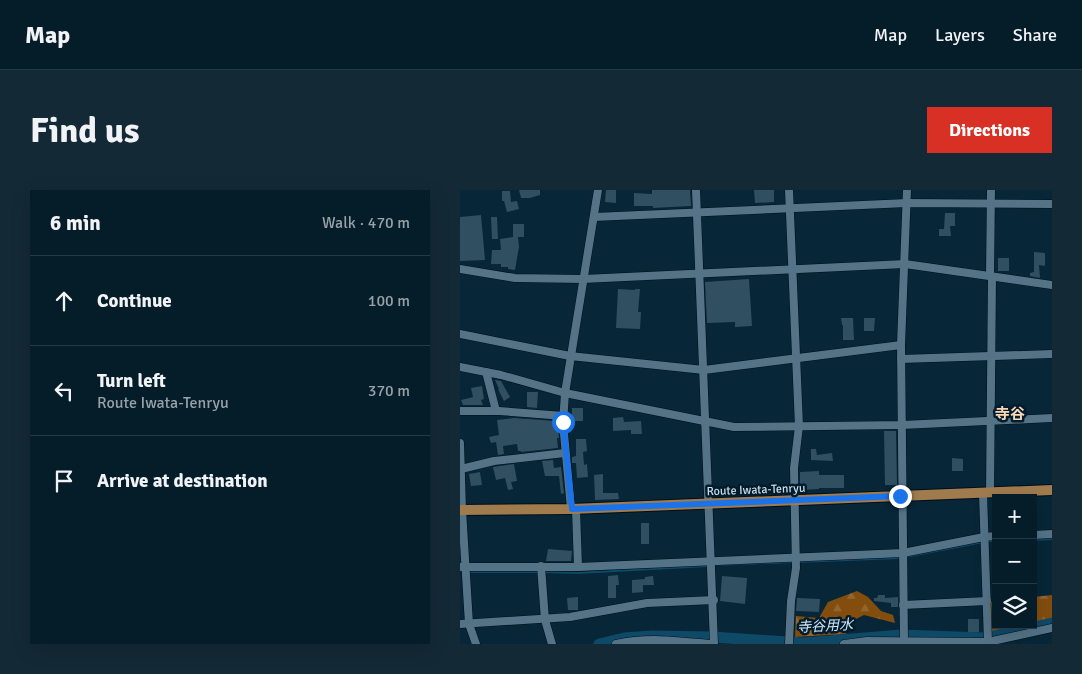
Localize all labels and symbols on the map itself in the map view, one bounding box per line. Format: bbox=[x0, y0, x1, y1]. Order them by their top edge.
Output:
district label: 寺谷 bbox=[995, 405, 1025, 423]
route start bbox=[552, 411, 575, 434]
street label: Route Iwata-Tenryu bbox=[706, 481, 806, 499]
route end bbox=[889, 485, 912, 508]
water label: 寺谷用水 bbox=[797, 616, 855, 636]

